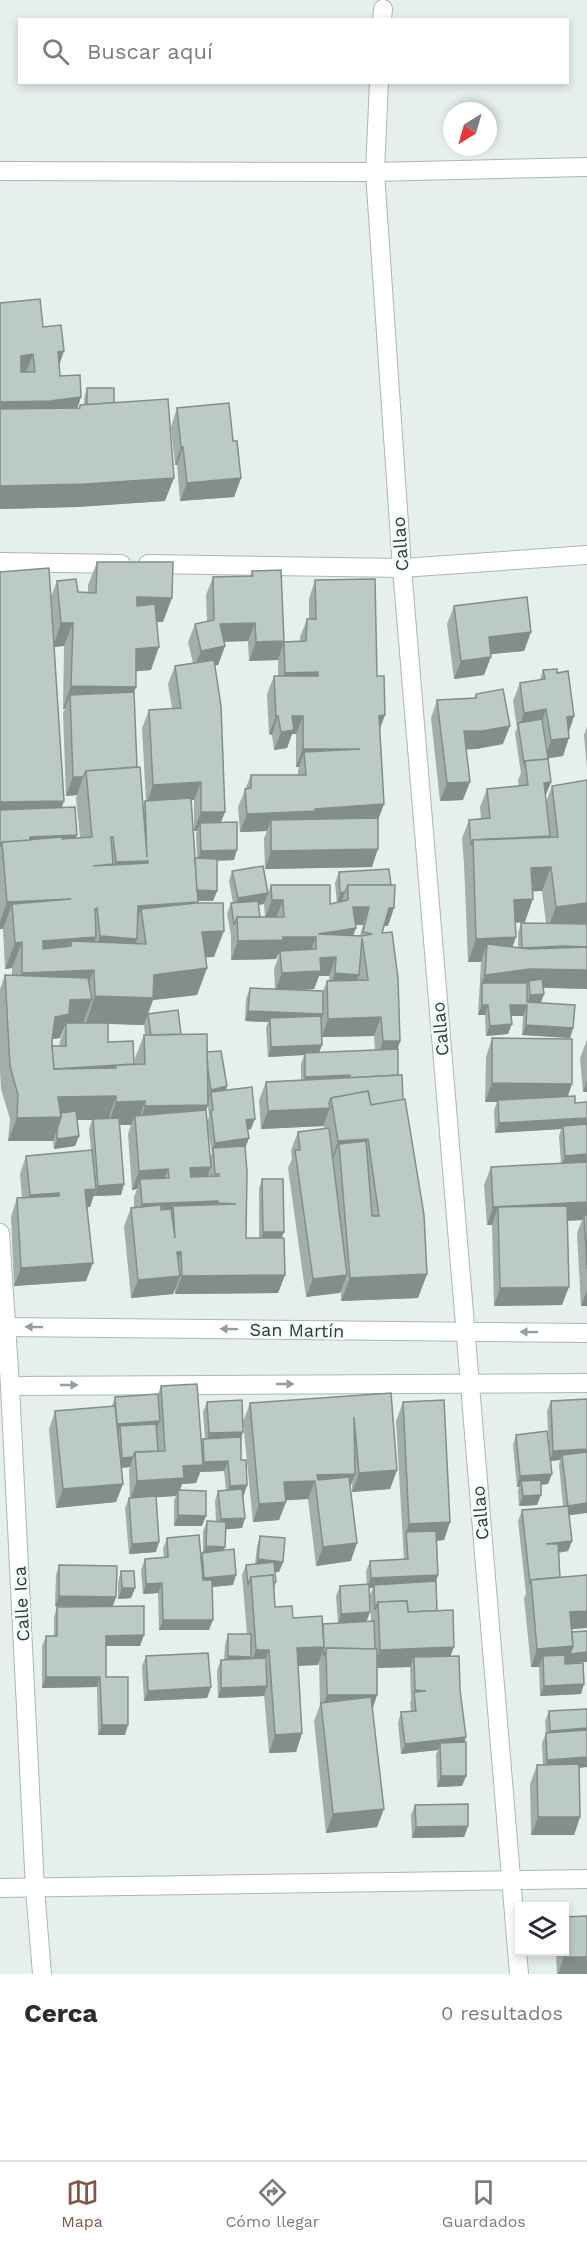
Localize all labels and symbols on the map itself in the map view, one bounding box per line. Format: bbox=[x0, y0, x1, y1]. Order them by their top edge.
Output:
north arrow bbox=[443, 102, 497, 156]
street label: Callao bbox=[388, 516, 412, 572]
street label: Callao bbox=[427, 1001, 453, 1057]
street label: San Martín bbox=[250, 1319, 344, 1341]
one-way arrow bbox=[24, 1322, 43, 1332]
one-way arrow bbox=[219, 1324, 238, 1334]
one-way arrow bbox=[519, 1327, 538, 1337]
one-way arrow bbox=[275, 1379, 294, 1389]
one-way arrow bbox=[59, 1380, 78, 1390]
street label: Callao bbox=[467, 1485, 493, 1541]
street label: Calle Ica bbox=[9, 1566, 33, 1642]

